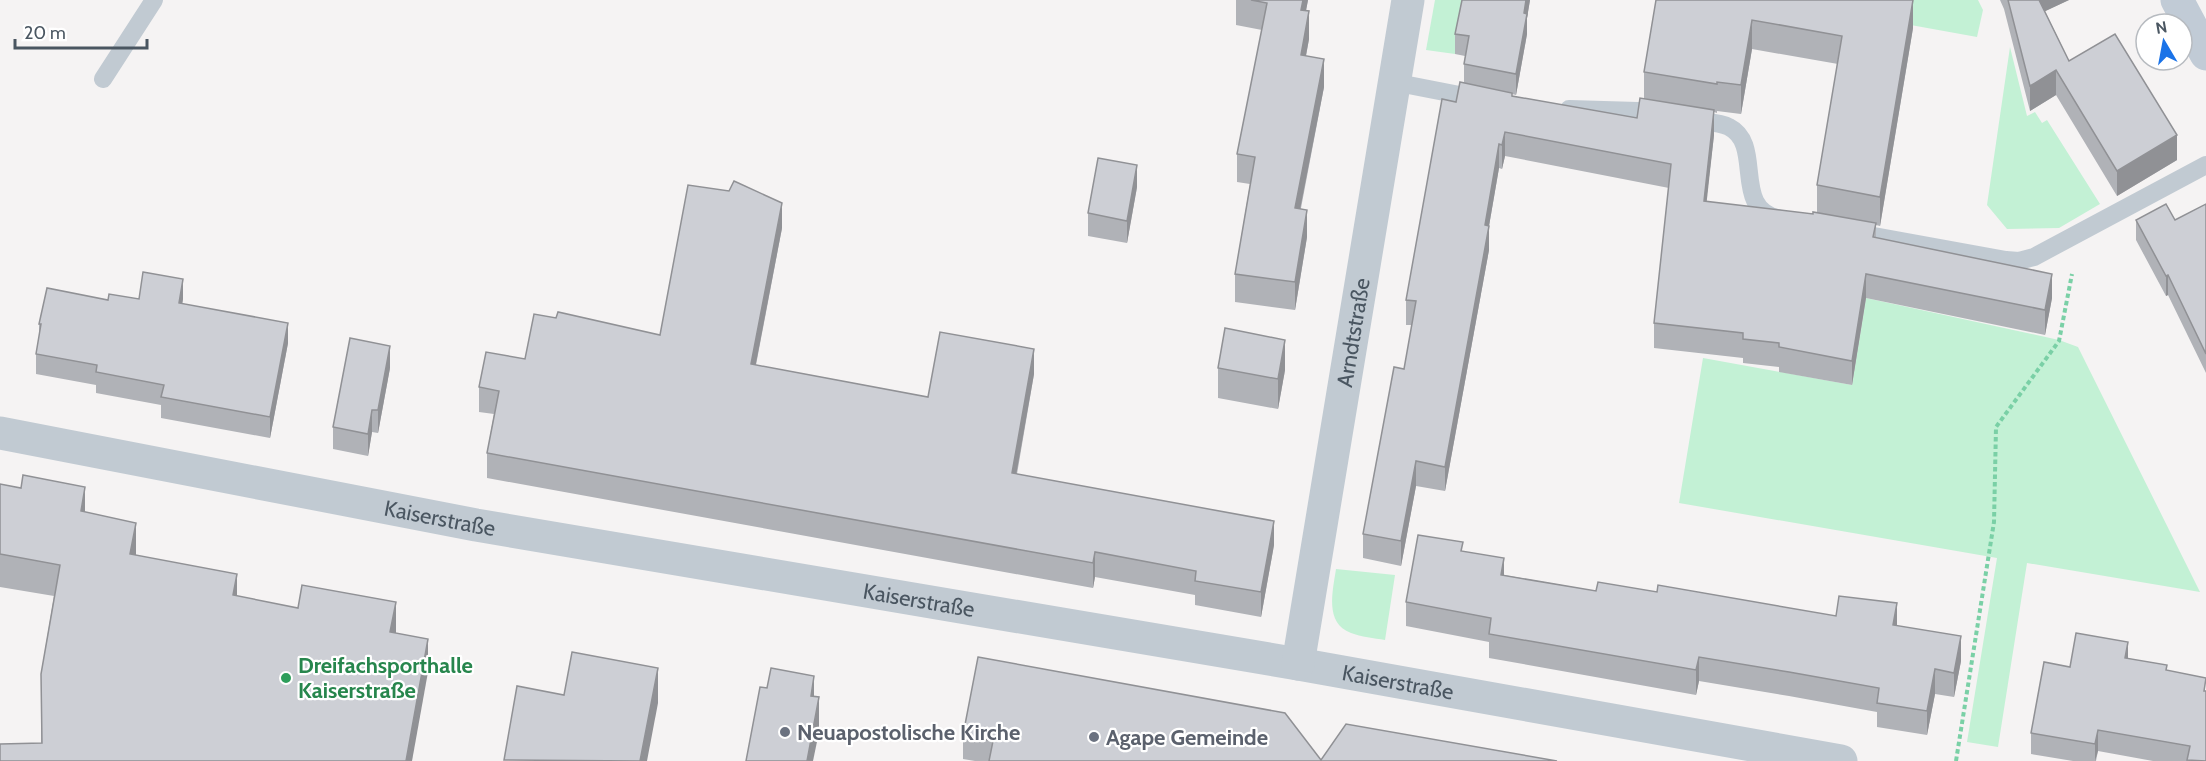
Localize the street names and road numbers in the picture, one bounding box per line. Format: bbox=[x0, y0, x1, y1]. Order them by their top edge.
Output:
street label: Arndtstraße bbox=[1331, 276, 1375, 389]
street label: Kaiserstraße bbox=[382, 494, 498, 542]
street label: Kaiserstraße bbox=[861, 577, 977, 623]
street label: Kaiserstraße bbox=[1340, 659, 1456, 705]

